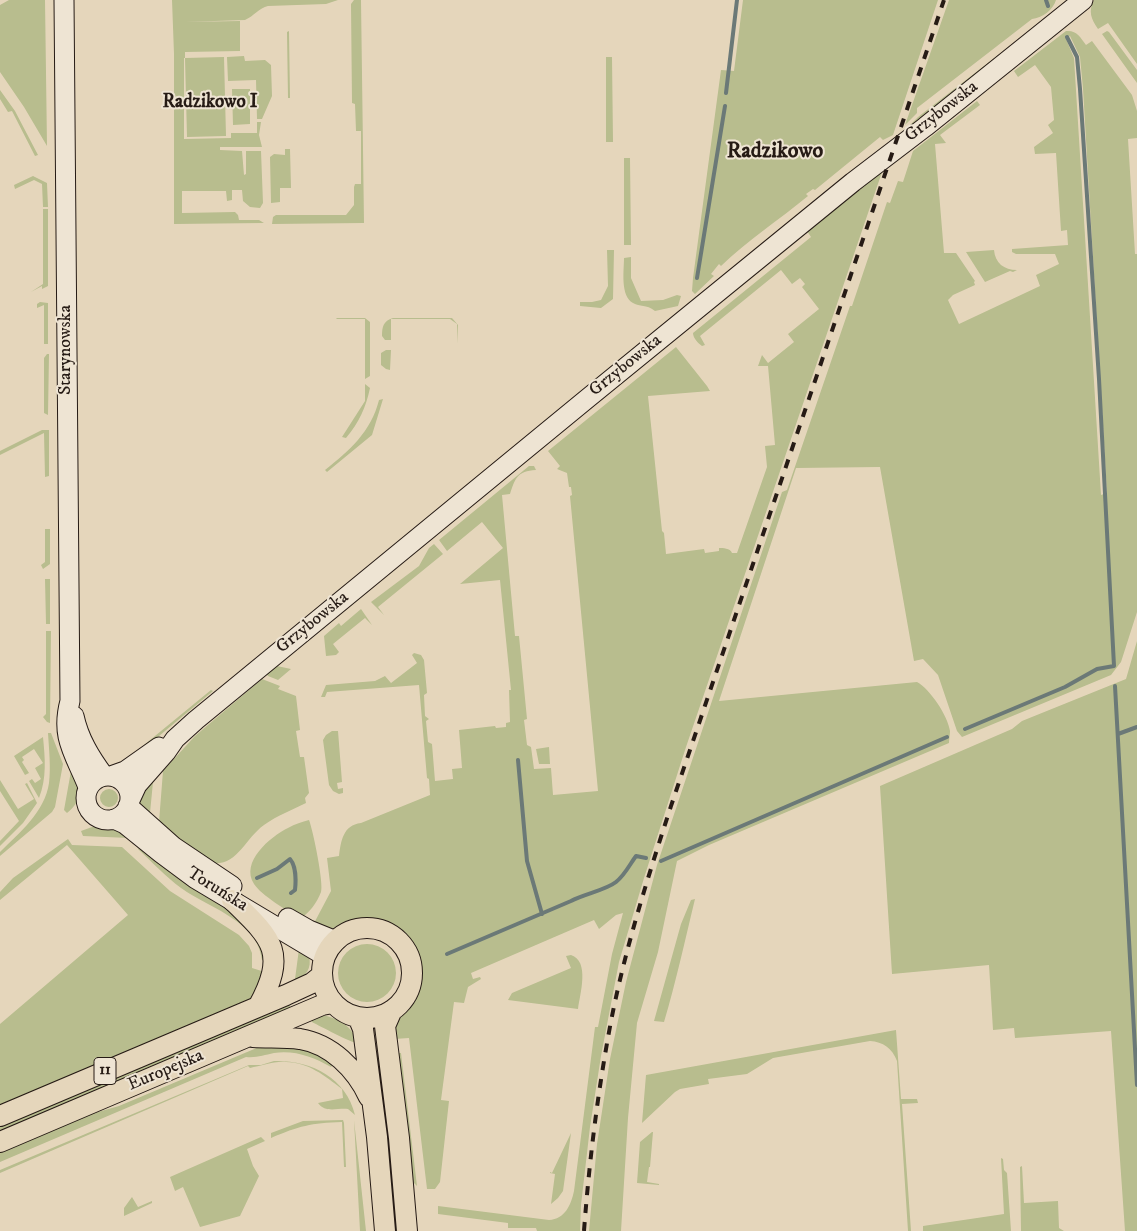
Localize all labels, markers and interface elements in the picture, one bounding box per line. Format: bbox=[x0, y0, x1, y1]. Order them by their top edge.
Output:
street label: Grzybowska bbox=[901, 77, 983, 147]
district label: Radzikowo I bbox=[162, 92, 258, 114]
district label: Radzikowo bbox=[727, 139, 823, 165]
street label: Starynowska bbox=[55, 305, 77, 395]
street label: Grzybowska bbox=[585, 330, 667, 402]
street label: Grzybowska bbox=[272, 587, 354, 659]
street label: Toruńska bbox=[183, 863, 251, 917]
street label: Europejska bbox=[125, 1045, 207, 1097]
road number: 11 bbox=[94, 1058, 116, 1084]

